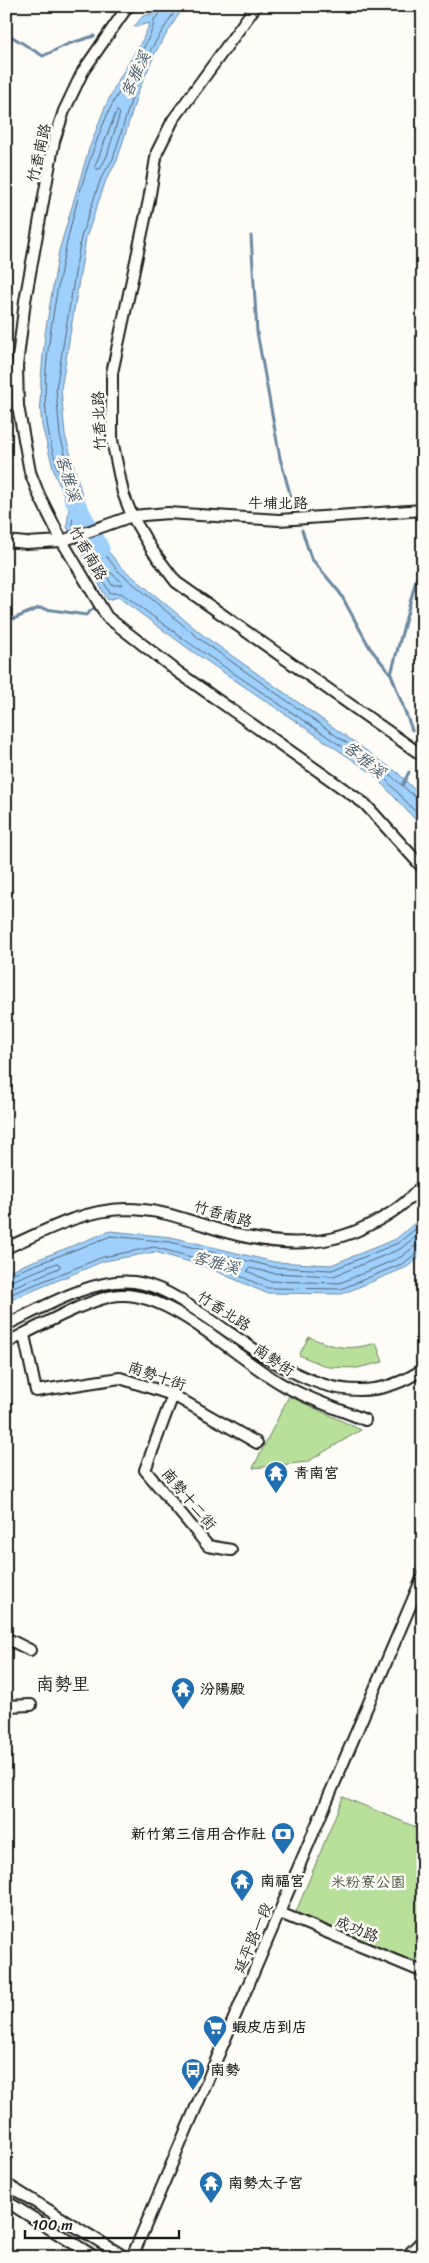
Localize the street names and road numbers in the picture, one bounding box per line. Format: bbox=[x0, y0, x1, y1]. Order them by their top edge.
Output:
street label: 竹香南路 bbox=[20, 121, 58, 185]
street label: 竹香北路 bbox=[85, 391, 113, 451]
street label: 牛埔北路 bbox=[248, 490, 308, 516]
street label: 竹香南路 bbox=[62, 521, 114, 585]
street label: 竹香南路 bbox=[191, 1193, 255, 1235]
street label: 竹香北路 bbox=[192, 1284, 256, 1338]
street label: 南勢街 bbox=[248, 1337, 300, 1383]
street label: 南勢十街 bbox=[124, 1354, 190, 1398]
street label: 南勢十二街 bbox=[155, 1462, 223, 1536]
street label: 延平路一段 bbox=[226, 1898, 280, 1978]
street label: 成功路 bbox=[331, 1909, 383, 1949]

